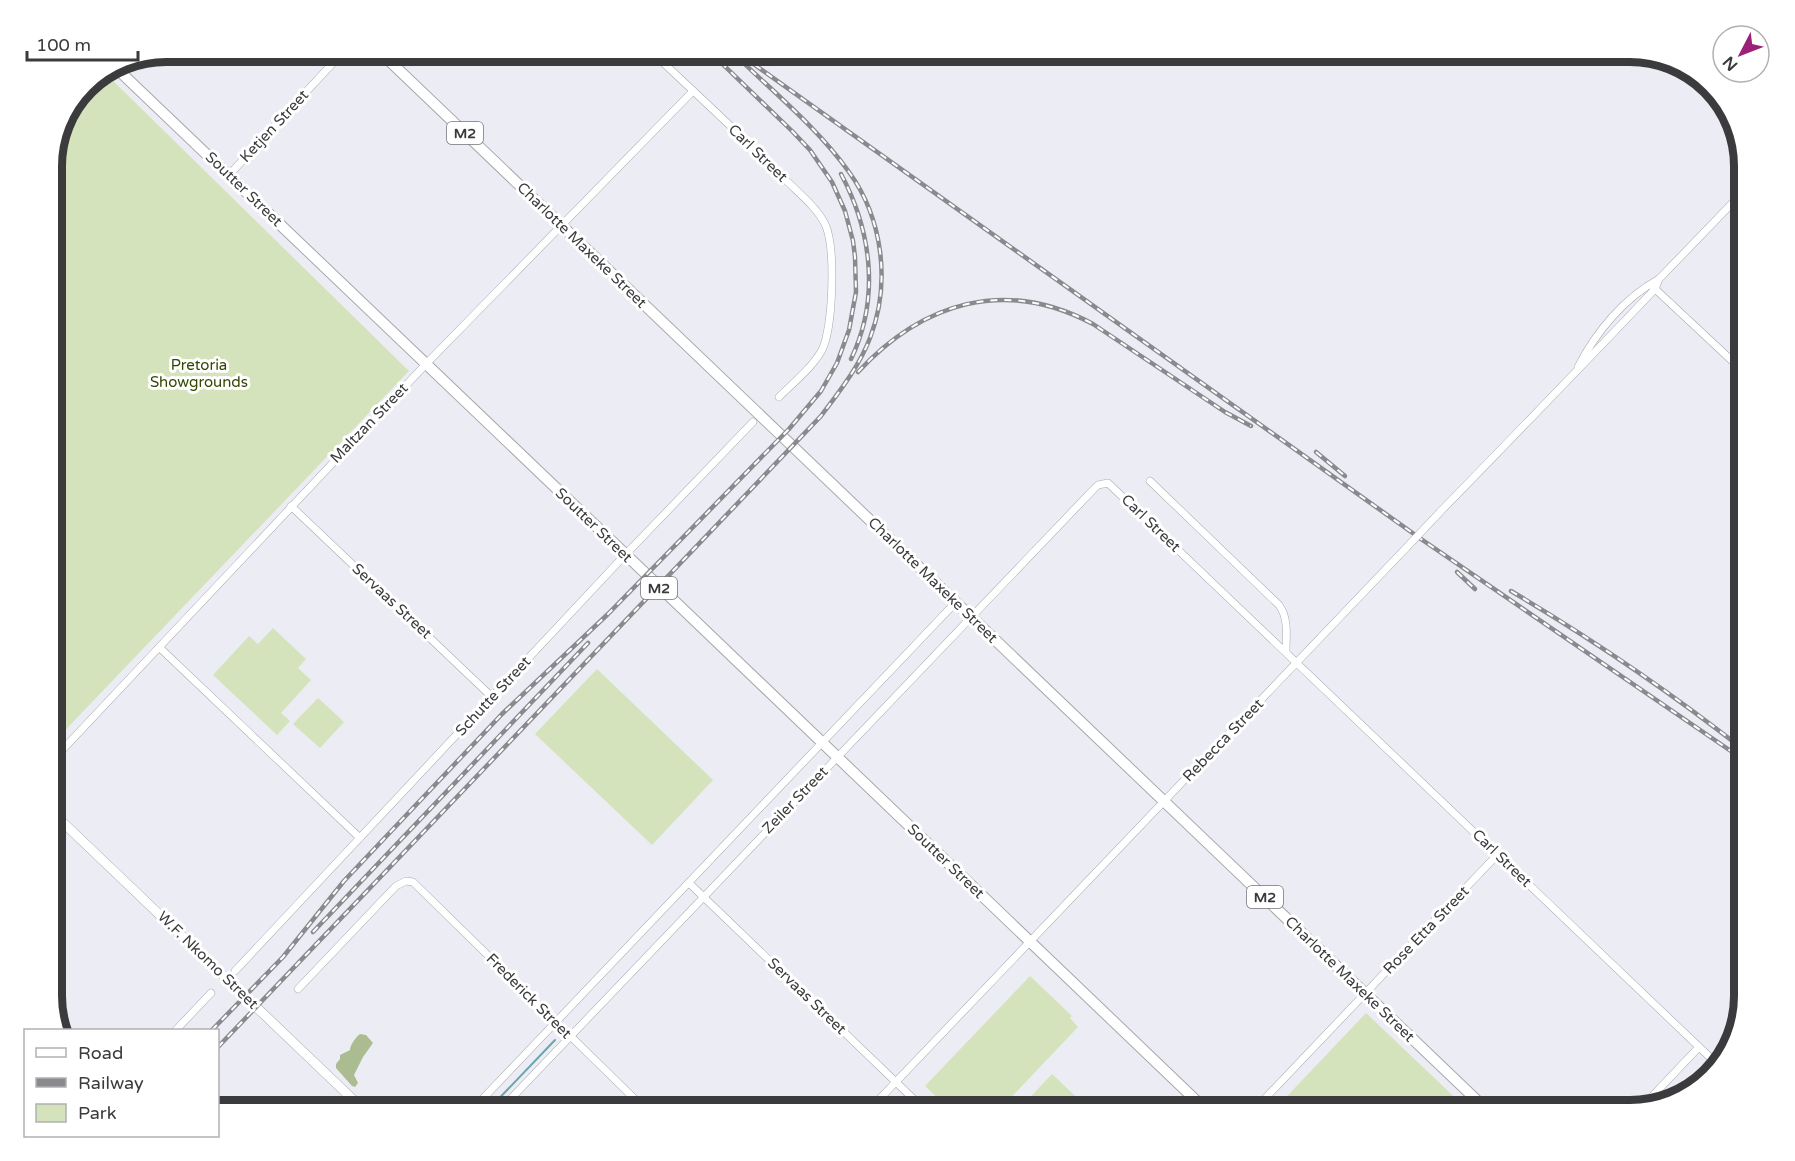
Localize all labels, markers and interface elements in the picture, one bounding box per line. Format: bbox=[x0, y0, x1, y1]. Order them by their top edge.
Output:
scale bar bbox=[27, 24, 138, 62]
north arrow bbox=[1711, 24, 1771, 84]
text: 100 m bbox=[36, 34, 91, 56]
text: N bbox=[1719, 52, 1742, 75]
street label: Ketjen Street bbox=[236, 86, 312, 166]
street label: Carl Street bbox=[725, 120, 791, 186]
road number: M2 bbox=[447, 122, 483, 144]
street label: Soutter Street bbox=[202, 148, 286, 230]
street label: Charlotte Maxeke Street bbox=[514, 178, 651, 312]
park label: Pretoria Showgrounds bbox=[150, 356, 248, 391]
street label: Maltzan Street bbox=[326, 379, 412, 467]
street label: Soutter Street bbox=[552, 484, 636, 566]
street label: Carl Street bbox=[1118, 490, 1184, 556]
street label: Charlotte Maxeke Street bbox=[865, 513, 1002, 647]
street label: Servaas Street bbox=[349, 560, 436, 643]
road number: M2 bbox=[641, 577, 677, 599]
street label: Schutte Street bbox=[452, 652, 535, 739]
street label: Rebecca Street bbox=[1179, 695, 1267, 785]
street label: Zeiler Street bbox=[758, 762, 832, 837]
street label: Soutter Street bbox=[904, 820, 988, 902]
street label: Carl Street bbox=[1469, 825, 1535, 891]
street label: Rose Etta Street bbox=[1379, 882, 1473, 978]
road number: M2 bbox=[1247, 886, 1283, 908]
street label: W.F. Nkomo Street bbox=[154, 907, 262, 1013]
street label: Charlotte Maxeke Street bbox=[1282, 912, 1419, 1046]
street label: Frederick Street bbox=[483, 950, 576, 1043]
street label: Servaas Street bbox=[764, 954, 850, 1038]
legend bbox=[24, 1029, 219, 1137]
text: Road bbox=[78, 1042, 123, 1064]
text: Railway bbox=[78, 1072, 144, 1094]
text: Park bbox=[78, 1102, 117, 1124]

